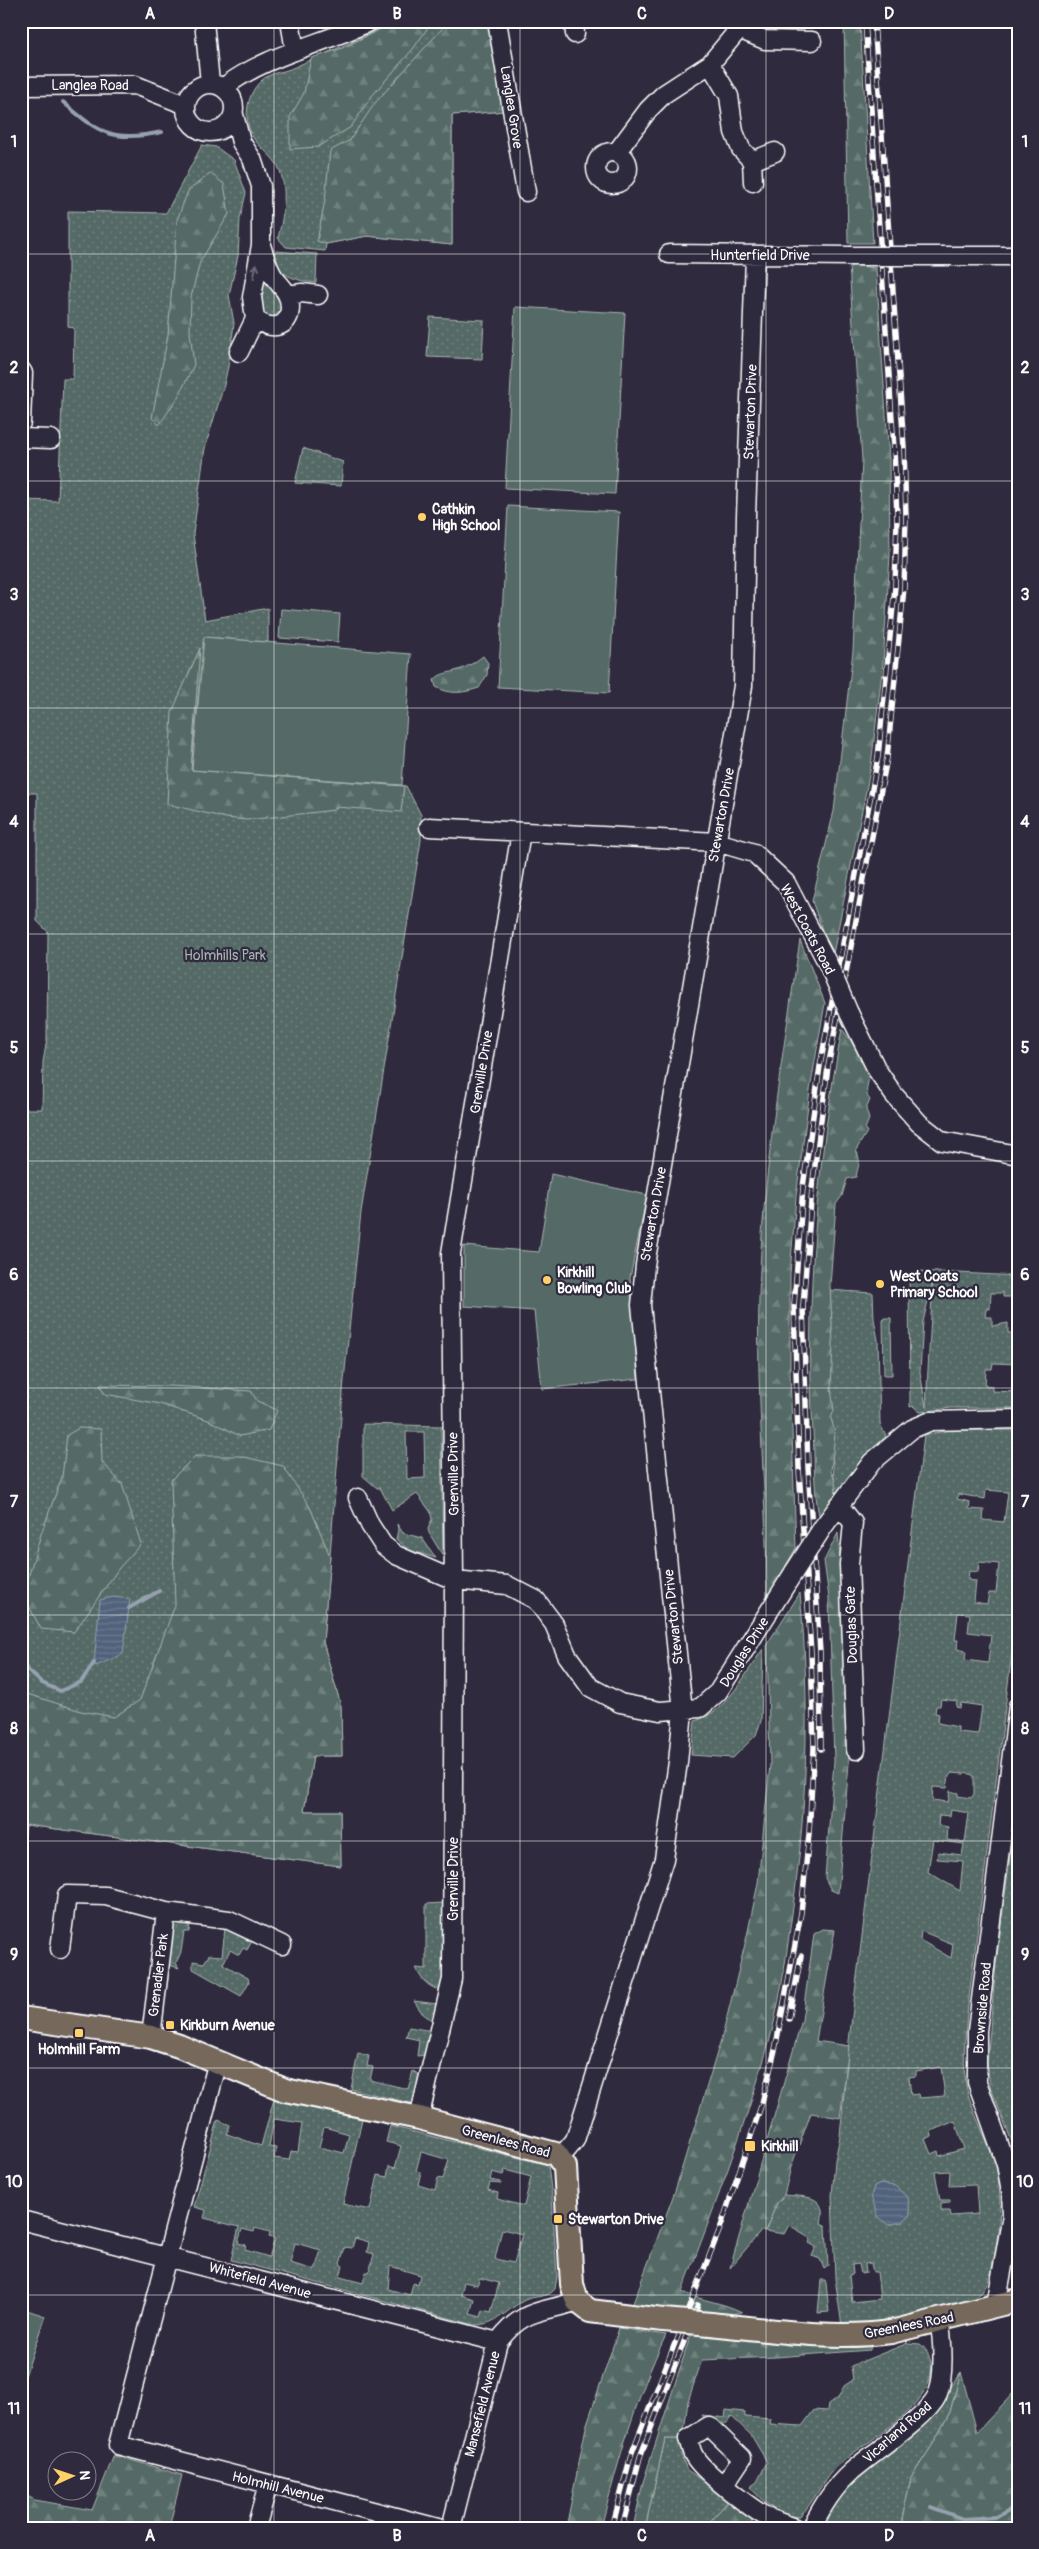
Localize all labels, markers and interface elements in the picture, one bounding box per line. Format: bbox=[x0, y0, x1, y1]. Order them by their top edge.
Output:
text: A bbox=[145, 4, 156, 24]
text: B bbox=[392, 4, 402, 24]
text: C bbox=[637, 4, 647, 24]
text: D bbox=[884, 4, 894, 24]
street label: Langlea Grove bbox=[497, 65, 526, 150]
street label: Langlea Road bbox=[51, 77, 129, 94]
text: 1 bbox=[11, 132, 17, 152]
text: 1 bbox=[1022, 132, 1028, 152]
street label: Hunterfield Drive bbox=[710, 247, 810, 264]
one-way arrow bbox=[251, 263, 261, 279]
text: 2 bbox=[10, 358, 19, 378]
text: 2 bbox=[1021, 358, 1030, 378]
street label: Stewarton Drive bbox=[740, 364, 761, 460]
place label: Cathkin High School bbox=[432, 501, 500, 534]
marker: Cathkin High School bbox=[416, 511, 428, 523]
text: 3 bbox=[10, 585, 19, 605]
text: 3 bbox=[1021, 585, 1030, 605]
street label: Stewarton Drive bbox=[705, 766, 738, 864]
text: 4 bbox=[9, 812, 19, 832]
text: 4 bbox=[1020, 812, 1030, 832]
street label: West Coats Road bbox=[777, 881, 839, 977]
park label: Holmhills Park bbox=[184, 947, 266, 964]
street label: Grenville Drive bbox=[467, 1029, 496, 1115]
text: 5 bbox=[10, 1038, 19, 1058]
text: 5 bbox=[1021, 1038, 1030, 1058]
street label: Stewarton Drive bbox=[637, 1165, 670, 1263]
place label: Kirkhill Bowling Club bbox=[557, 1264, 631, 1297]
text: 6 bbox=[9, 1265, 19, 1285]
text: 6 bbox=[1020, 1265, 1030, 1285]
place label: West Coats Primary School bbox=[890, 1268, 978, 1301]
marker: Kirkhill Bowling Club bbox=[541, 1274, 553, 1286]
marker: West Coats Primary School bbox=[874, 1278, 886, 1290]
street label: Grenville Drive bbox=[444, 1432, 463, 1516]
text: 7 bbox=[10, 1492, 19, 1512]
text: 7 bbox=[1021, 1492, 1030, 1512]
street label: Stewarton Drive bbox=[660, 1568, 687, 1665]
street label: Douglas Gate bbox=[842, 1586, 861, 1664]
street label: Douglas Drive bbox=[716, 1614, 773, 1690]
text: 8 bbox=[10, 1719, 18, 1739]
text: 8 bbox=[1021, 1719, 1029, 1739]
street label: Grenville Drive bbox=[445, 1837, 462, 1921]
street label: Grenadier Park bbox=[145, 1932, 172, 2018]
text: 9 bbox=[10, 1945, 18, 1965]
text: 9 bbox=[1021, 1945, 1029, 1965]
street label: Brownside Road bbox=[970, 1961, 995, 2055]
place label: Kirkburn Avenue bbox=[180, 2017, 276, 2034]
marker: Kirkburn Avenue bbox=[164, 2019, 176, 2031]
marker: Holmhill Farm bbox=[73, 2027, 85, 2039]
place label: Holmhill Farm bbox=[38, 2041, 121, 2058]
street label: Greenlees Road bbox=[460, 2122, 552, 2161]
place label: Kirkhill bbox=[761, 2138, 799, 2155]
marker: Kirkhill bbox=[743, 2139, 757, 2153]
text: 10 bbox=[5, 2172, 23, 2192]
text: 10 bbox=[1016, 2172, 1034, 2192]
place label: Stewarton Drive bbox=[568, 2211, 665, 2228]
marker: Stewarton Drive bbox=[552, 2213, 564, 2225]
street label: Whitefield Avenue bbox=[207, 2259, 313, 2302]
street label: Greenlees Road bbox=[863, 2308, 955, 2343]
street label: Mansefield Avenue bbox=[461, 2349, 504, 2459]
street label: Vicarland Road bbox=[859, 2398, 935, 2467]
text: 11 bbox=[8, 2399, 20, 2419]
text: 11 bbox=[1019, 2399, 1031, 2419]
north arrow bbox=[48, 2452, 98, 2502]
street label: Holmhill Avenue bbox=[230, 2468, 326, 2507]
text: N bbox=[76, 2470, 93, 2481]
text: A bbox=[145, 2526, 156, 2546]
text: B bbox=[392, 2526, 402, 2546]
text: C bbox=[637, 2526, 647, 2546]
text: D bbox=[884, 2526, 894, 2546]

